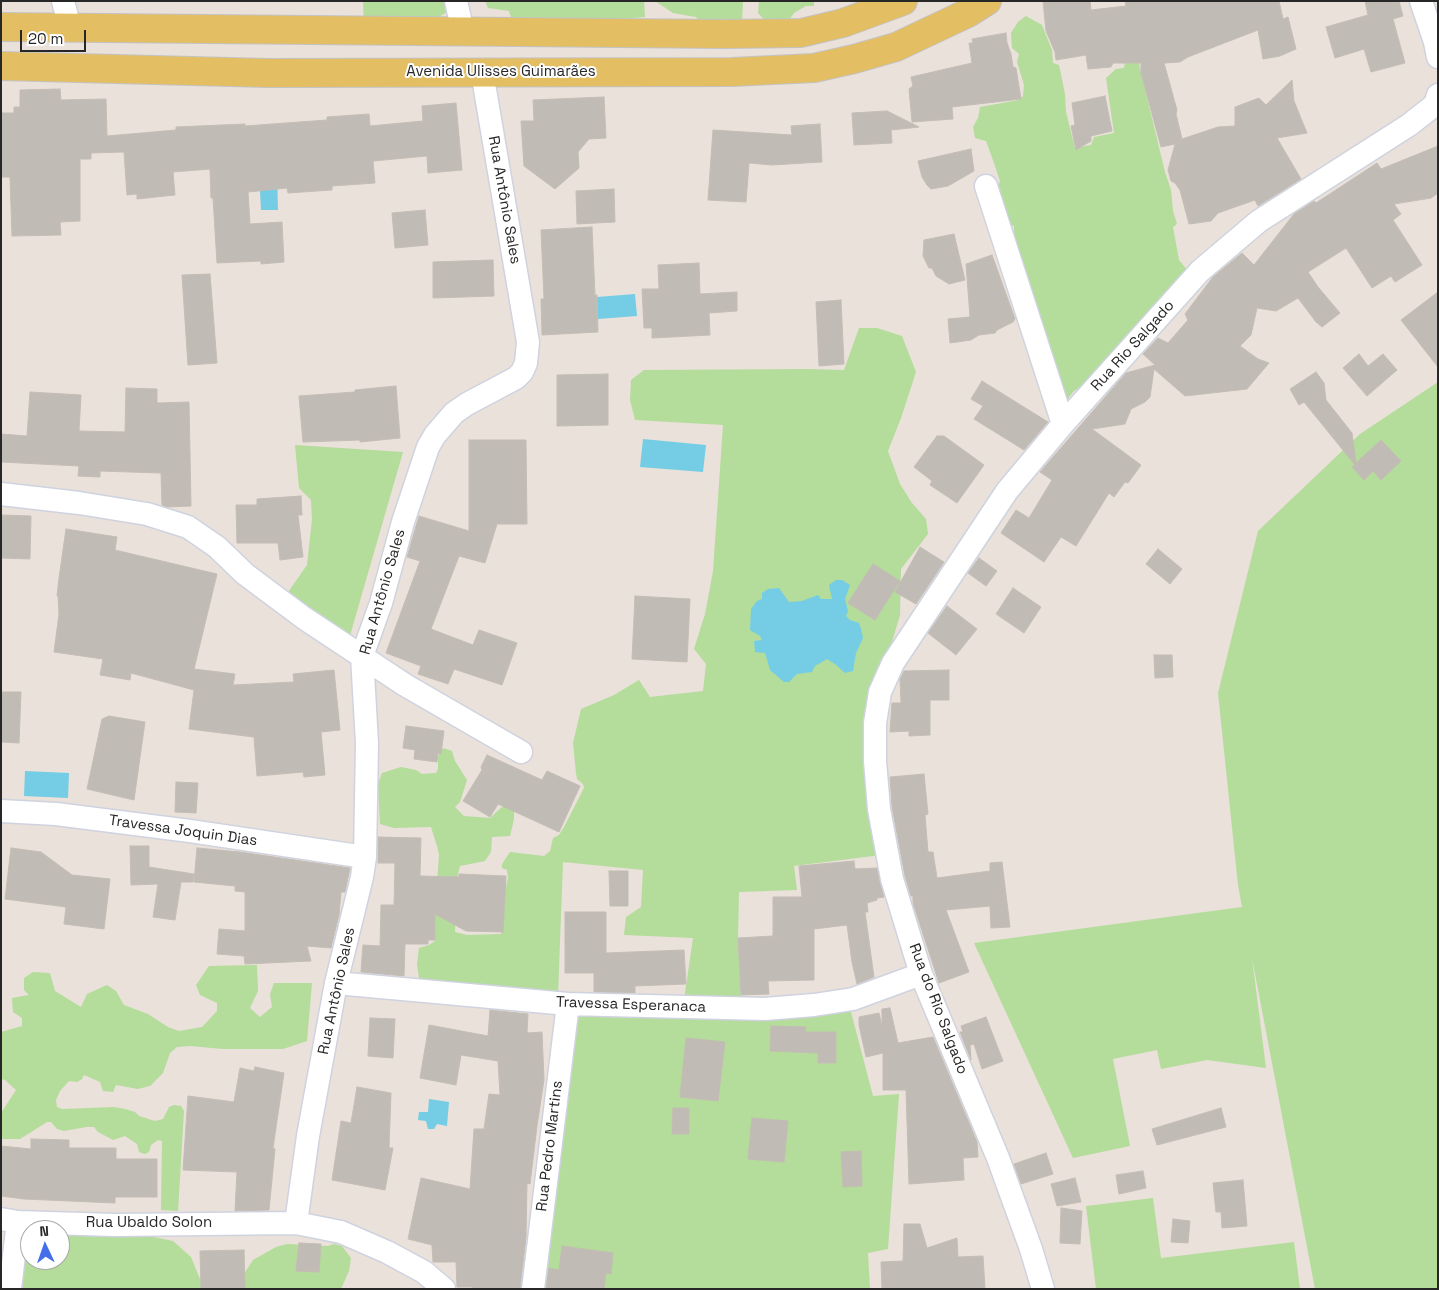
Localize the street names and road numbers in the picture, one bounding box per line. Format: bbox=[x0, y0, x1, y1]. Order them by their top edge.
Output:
street label: Avenida Ulisses Guimarães bbox=[406, 63, 596, 81]
street label: Rua Antônio Sales bbox=[484, 135, 524, 265]
street label: Rua Rio Salgado bbox=[1088, 297, 1178, 395]
street label: Rua Antônio Sales bbox=[356, 527, 410, 657]
street label: Travessa Joquin Dias bbox=[108, 812, 258, 850]
street label: Rua Antônio Sales bbox=[315, 926, 359, 1056]
street label: Rua do Rio Salgado bbox=[905, 941, 971, 1077]
street label: Travessa Esperanaca bbox=[556, 993, 706, 1017]
street label: Rua Pedro Martins bbox=[533, 1079, 567, 1213]
street label: Rua Ubaldo Solon bbox=[86, 1214, 212, 1232]

